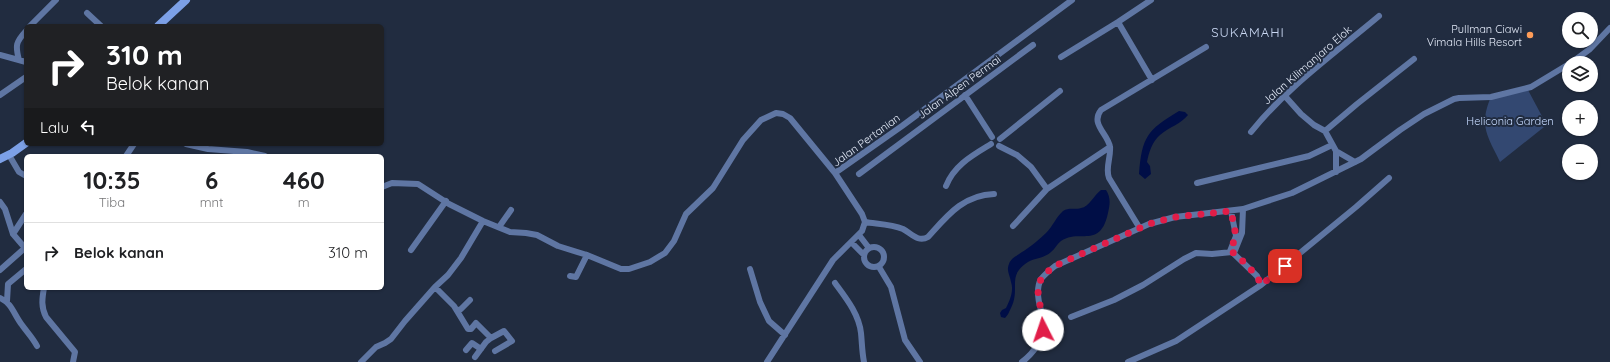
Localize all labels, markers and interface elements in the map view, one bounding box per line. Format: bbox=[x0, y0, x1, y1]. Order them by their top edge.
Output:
map controls bbox=[1562, 12, 1598, 180]
button: search bbox=[1562, 12, 1598, 48]
street label: Jalan Kilimanjaro Elok bbox=[1259, 22, 1355, 108]
place label: Pullman Ciawi Vimala Hills Resort bbox=[1427, 22, 1522, 49]
district label: SUKAMAHI bbox=[1211, 24, 1285, 40]
marker: Pullman Ciawi Vimala Hills Resort bbox=[1525, 30, 1535, 40]
text: 310 m bbox=[106, 37, 183, 72]
icon: right bbox=[40, 40, 92, 92]
street label: Jalan Alpen Permai bbox=[915, 52, 1003, 122]
button: layers bbox=[1562, 56, 1598, 92]
text: Belok kanan bbox=[106, 72, 209, 95]
button: + bbox=[1562, 100, 1598, 136]
street label: Jalan Pertanian bbox=[829, 111, 903, 169]
park label: Heliconia Garden bbox=[1466, 114, 1554, 128]
icon: left bbox=[77, 116, 99, 138]
text: Lalu bbox=[40, 118, 69, 137]
button: − bbox=[1562, 144, 1598, 180]
text: 10:35 bbox=[83, 165, 141, 195]
text: 6 bbox=[205, 165, 218, 195]
text: 460 bbox=[283, 165, 325, 195]
text: Tiba bbox=[99, 194, 125, 210]
text: mnt bbox=[200, 194, 224, 210]
text: m bbox=[298, 194, 310, 210]
icon: right bbox=[40, 242, 62, 264]
text: Belok kanan bbox=[74, 243, 164, 262]
text: 310 m bbox=[328, 243, 368, 262]
pin bbox=[1268, 249, 1302, 283]
icon: arrive bbox=[1274, 255, 1296, 277]
position arrow bbox=[1022, 309, 1064, 351]

